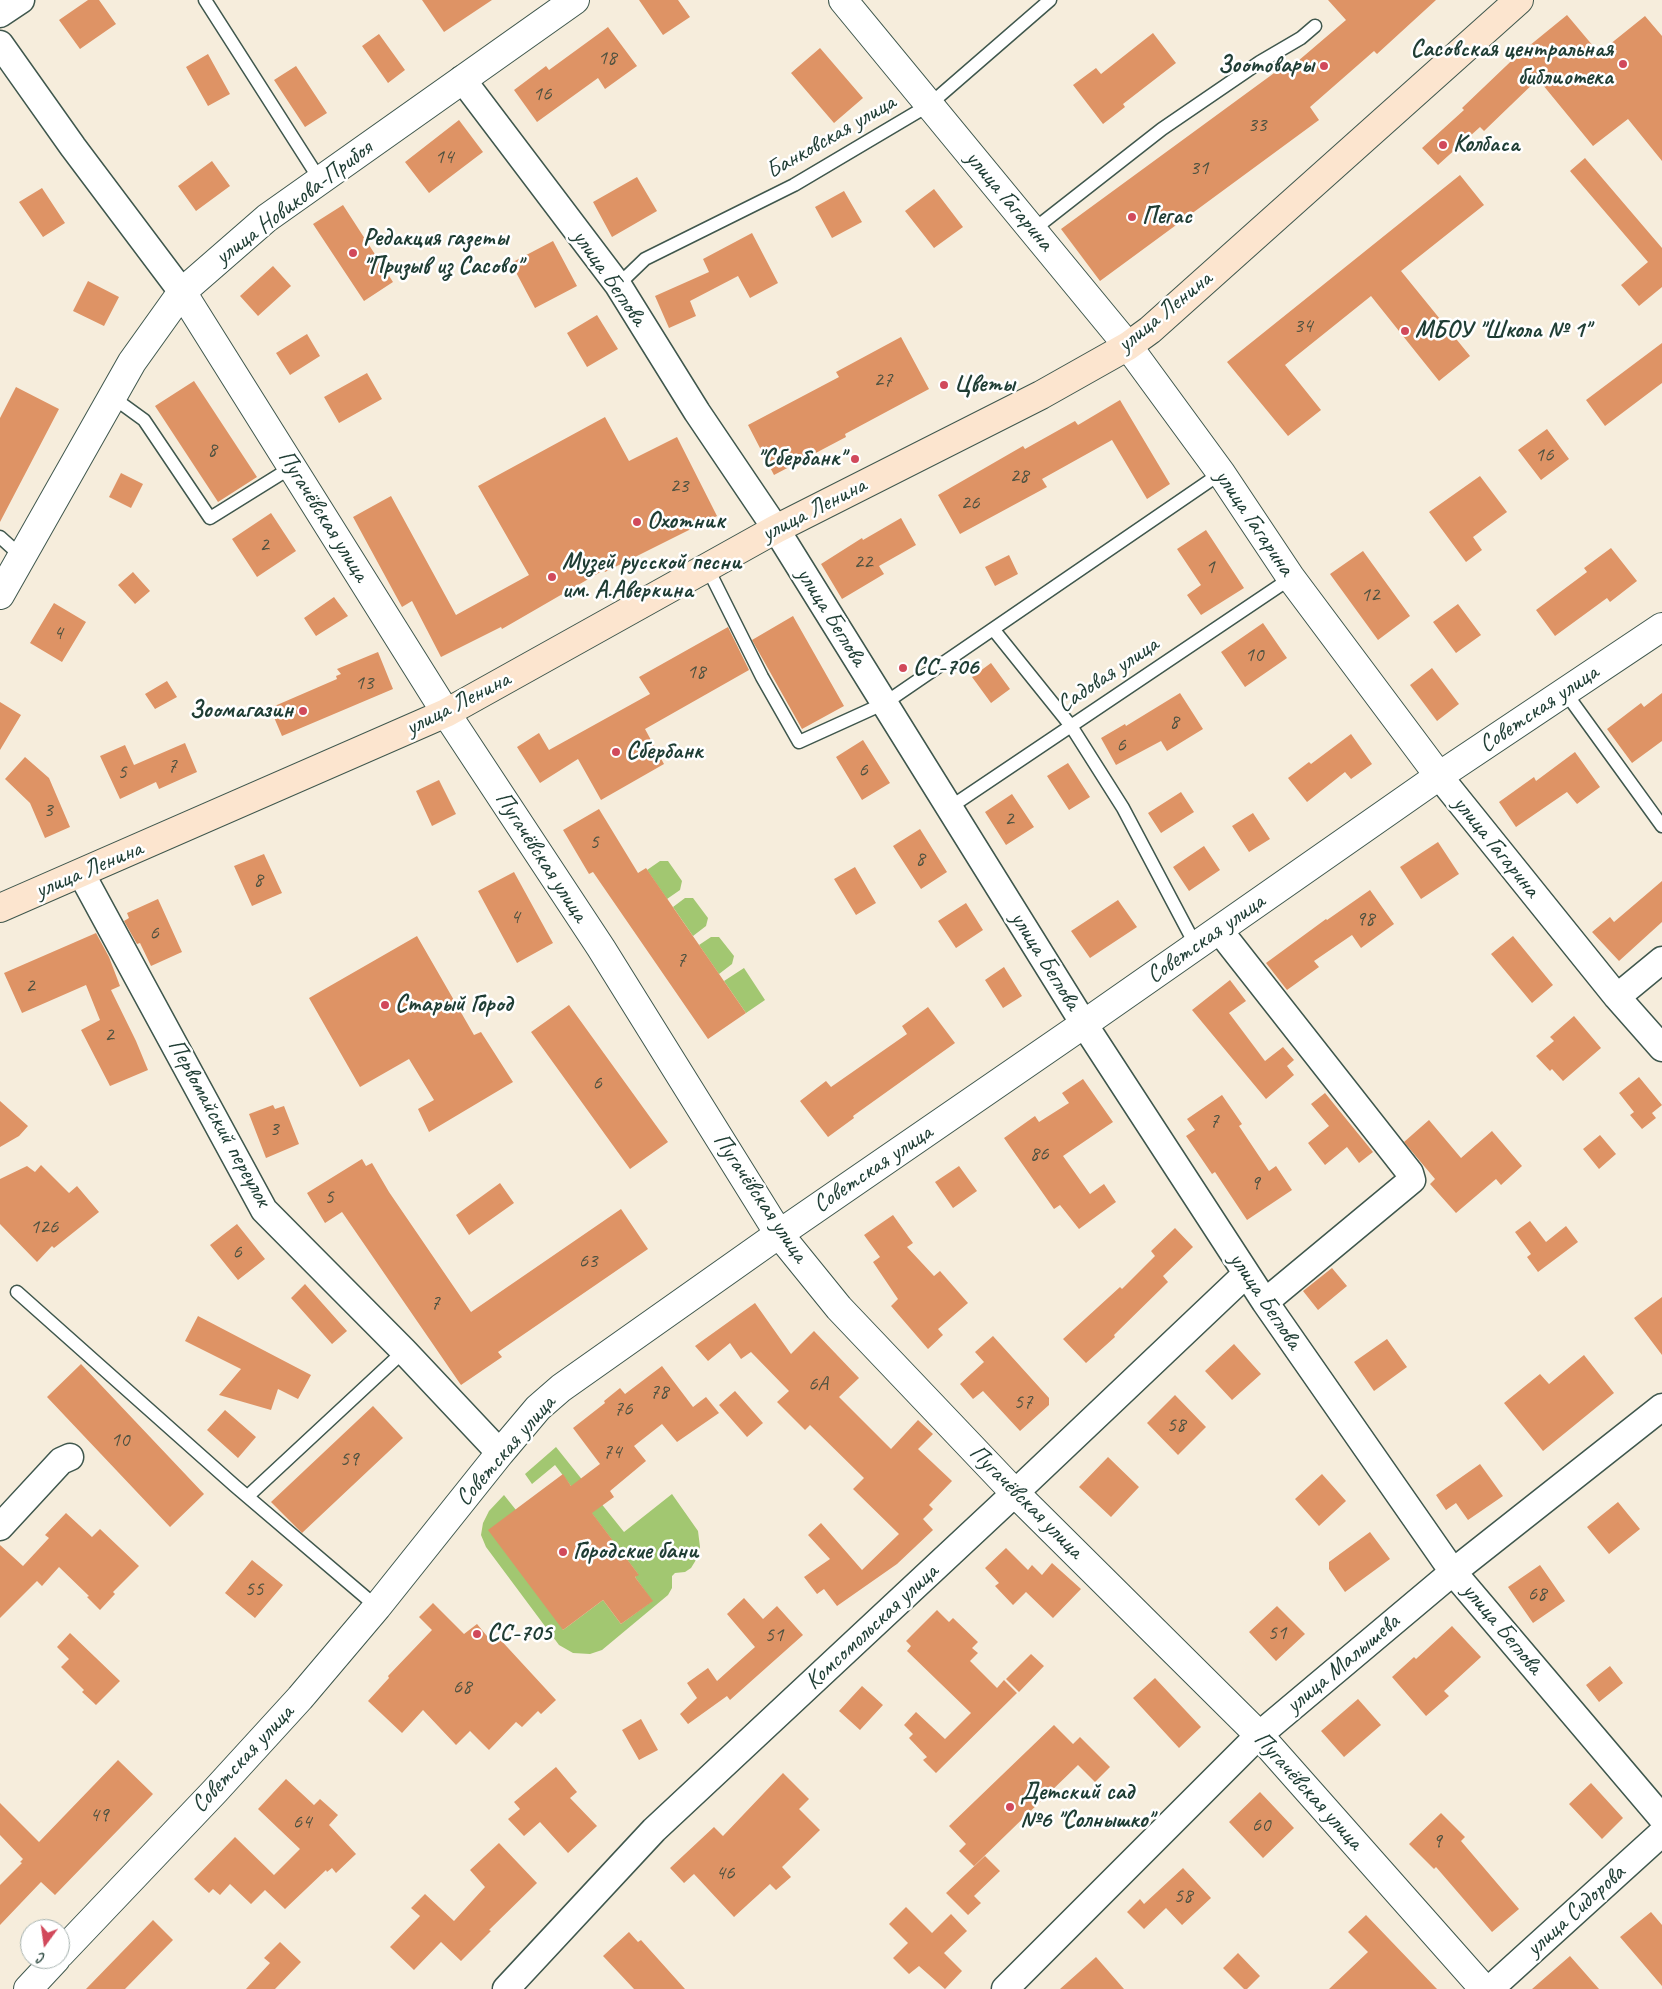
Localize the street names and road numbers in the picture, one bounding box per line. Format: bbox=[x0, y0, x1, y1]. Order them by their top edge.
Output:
street label: Банковская улица bbox=[761, 88, 901, 186]
street label: улица Новикова-Прибоя bbox=[209, 134, 379, 272]
street label: улица Гагарина bbox=[959, 145, 1059, 257]
street label: улица Беглова bbox=[565, 224, 653, 332]
street label: улица Ленина bbox=[1112, 265, 1218, 359]
street label: Пугачёвская улица bbox=[271, 445, 375, 587]
street label: улица Гагарина bbox=[1208, 464, 1300, 582]
street label: улица Ленина bbox=[757, 471, 871, 549]
street label: улица Беглова bbox=[789, 562, 873, 672]
street label: Садовая улица bbox=[1052, 631, 1164, 719]
street label: Советская улица bbox=[1474, 659, 1604, 759]
street label: улица Ленина bbox=[401, 665, 515, 743]
street label: Пугачёвская улица bbox=[488, 786, 594, 928]
street label: улица Гагарина bbox=[1446, 790, 1546, 904]
street label: улица Ленина bbox=[31, 835, 147, 905]
street label: Советская улица bbox=[1141, 888, 1271, 990]
street label: улица Беглова bbox=[1003, 906, 1087, 1016]
street label: Первомайский переулок bbox=[161, 1034, 277, 1212]
street label: Советская улица bbox=[808, 1119, 938, 1219]
street label: Пугачёвская улица bbox=[706, 1128, 814, 1268]
street label: улица Беглова bbox=[1222, 1247, 1308, 1355]
street label: Советская улица bbox=[450, 1390, 562, 1512]
street label: Пугачёвская улица bbox=[963, 1439, 1089, 1565]
street label: Комсомольская улица bbox=[799, 1558, 945, 1696]
street label: улица Беглова bbox=[1455, 1577, 1549, 1681]
street label: улица Малышева bbox=[1280, 1608, 1406, 1720]
street label: Советская улица bbox=[186, 1699, 300, 1819]
street label: Пугачёвская улица bbox=[1247, 1726, 1369, 1856]
street label: улица Сидорова bbox=[1520, 1859, 1632, 1963]

